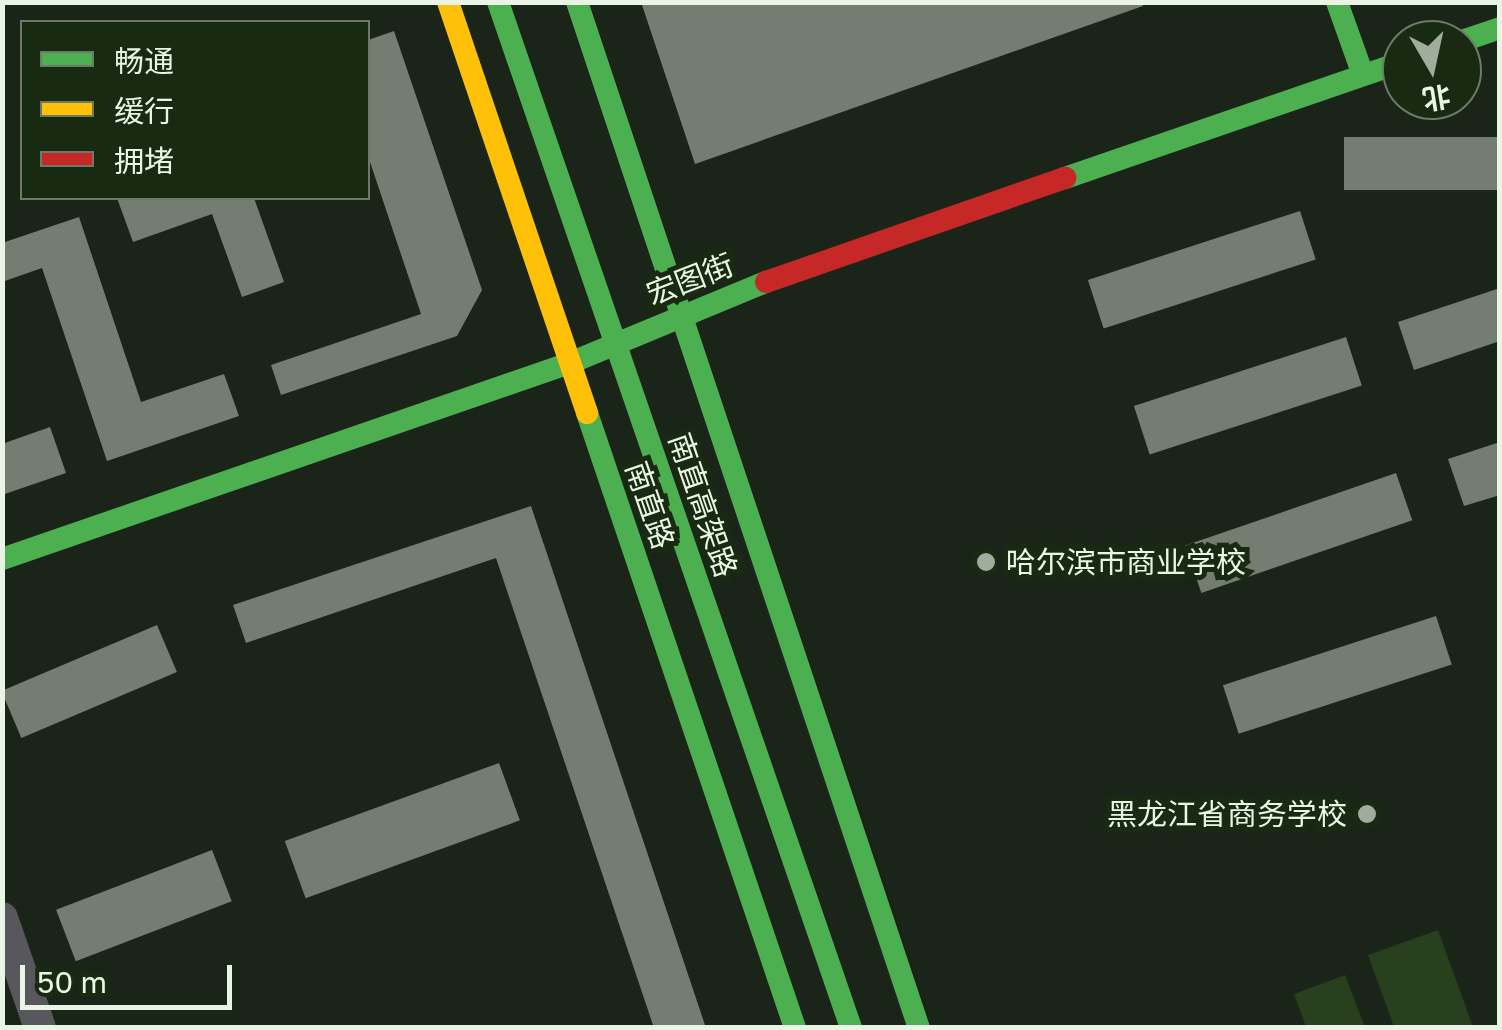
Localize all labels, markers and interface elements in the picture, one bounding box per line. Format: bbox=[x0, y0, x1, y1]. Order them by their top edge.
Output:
legend bbox=[20, 20, 370, 200]
north arrow bbox=[1382, 20, 1482, 120]
text: 畅通 bbox=[114, 43, 174, 79]
text: 北 bbox=[1420, 80, 1453, 117]
text: 缓行 bbox=[114, 93, 174, 129]
text: 拥堵 bbox=[114, 143, 174, 179]
street label: 宏图街 bbox=[642, 246, 738, 312]
street label: 南直高架路 bbox=[662, 428, 744, 582]
street label: 南直路 bbox=[618, 457, 682, 553]
place label: 哈尔滨市商业学校 bbox=[1006, 544, 1246, 580]
marker: 哈尔滨市商业学校 bbox=[975, 551, 997, 573]
place label: 黑龙江省商务学校 bbox=[1107, 796, 1347, 832]
marker: 黑龙江省商务学校 bbox=[1356, 803, 1378, 825]
scale bar bbox=[25, 945, 238, 1007]
text: 50 m bbox=[37, 964, 107, 1000]

